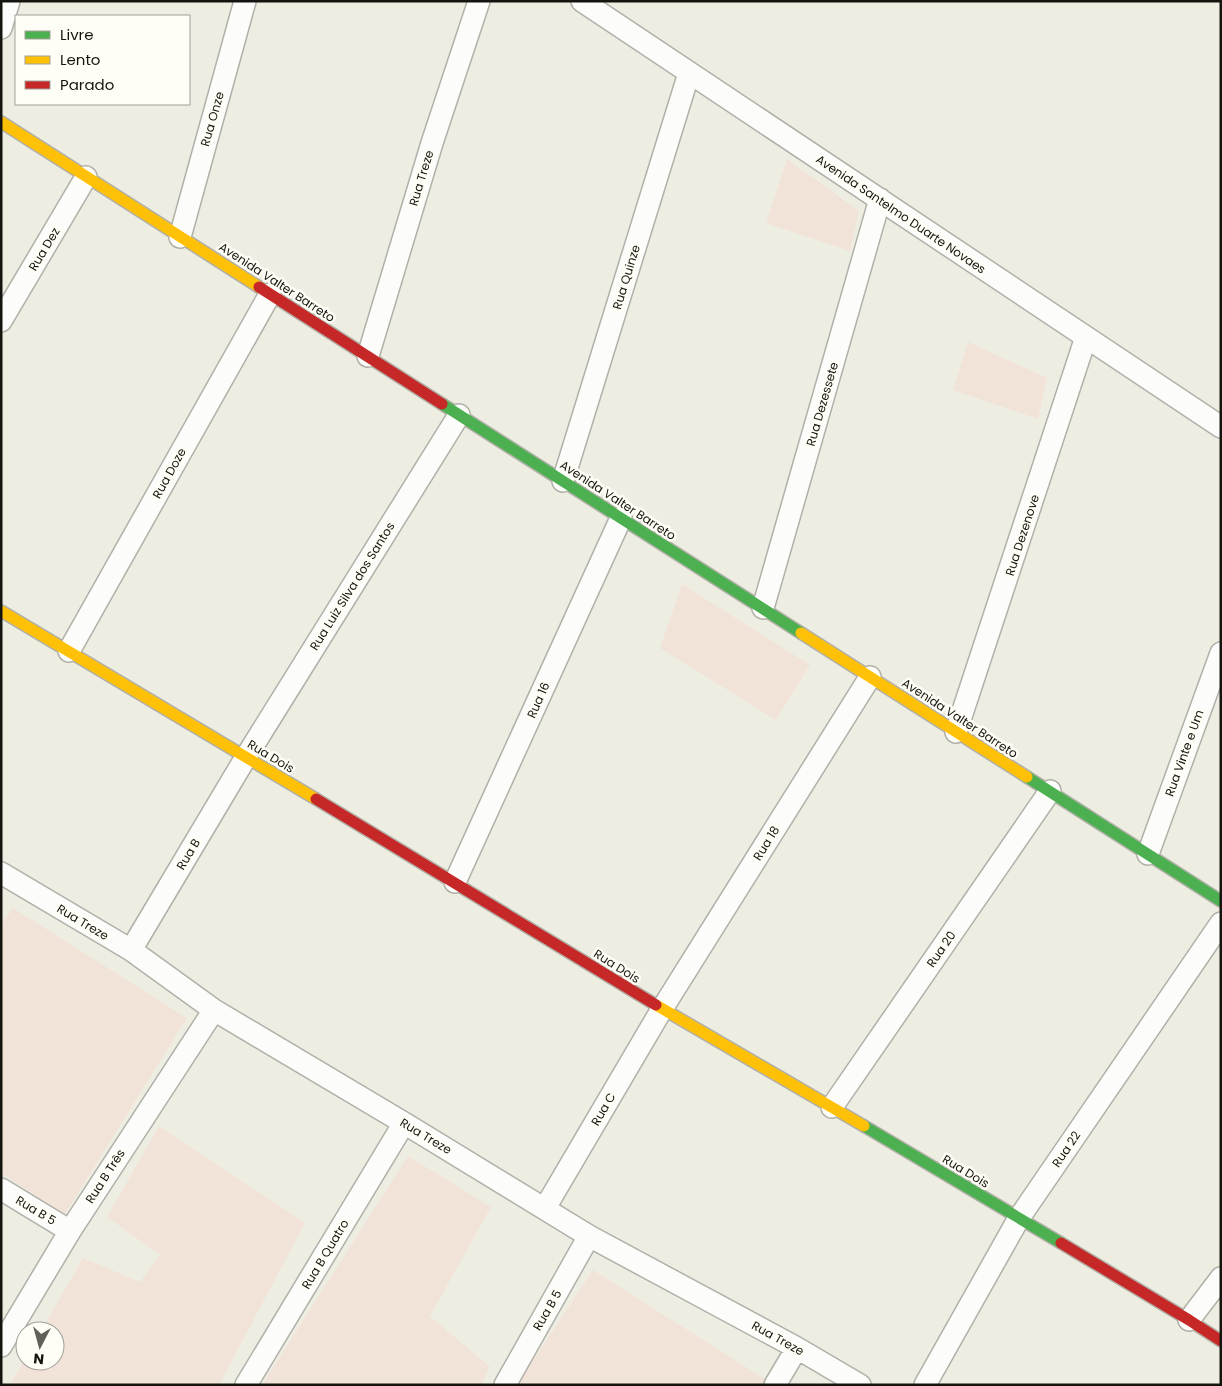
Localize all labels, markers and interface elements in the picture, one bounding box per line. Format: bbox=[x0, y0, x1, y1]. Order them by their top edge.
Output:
legend bbox=[15, 15, 190, 105]
text: Livre bbox=[60, 24, 93, 45]
text: Lento bbox=[60, 49, 100, 70]
text: Parado bbox=[60, 74, 114, 95]
street label: Rua Onze bbox=[196, 90, 228, 148]
street label: Rua Treze bbox=[404, 148, 438, 208]
street label: Avenida Santelmo Duarte Novaes bbox=[813, 151, 989, 277]
street label: Rua Dez bbox=[24, 224, 64, 274]
street label: Avenida Valter Barreto bbox=[216, 238, 338, 326]
street label: Rua Quinze bbox=[608, 242, 644, 312]
street label: Rua Dezessete bbox=[802, 360, 842, 448]
street label: Rua Doze bbox=[148, 445, 190, 501]
street label: Avenida Valter Barreto bbox=[557, 456, 679, 544]
street label: Rua Dezenove bbox=[1001, 492, 1043, 578]
street label: Rua Luiz Silva dos Santos bbox=[306, 519, 398, 653]
street label: Avenida Valter Barreto bbox=[899, 674, 1021, 762]
street label: Rua 16 bbox=[523, 679, 553, 721]
street label: Rua Vinte e Um bbox=[1160, 707, 1208, 799]
street label: Rua Dois bbox=[244, 735, 298, 777]
street label: Rua 18 bbox=[749, 823, 783, 863]
street label: Rua B bbox=[172, 835, 204, 873]
street label: Rua Treze bbox=[54, 900, 112, 944]
street label: Rua 20 bbox=[922, 927, 960, 971]
street label: Rua Dois bbox=[591, 945, 643, 987]
street label: Rua C bbox=[587, 1089, 619, 1129]
street label: Rua Treze bbox=[397, 1114, 455, 1158]
street label: Rua 22 bbox=[1048, 1128, 1084, 1170]
street label: Rua B Três bbox=[81, 1146, 129, 1206]
street label: Rua Dois bbox=[939, 1150, 993, 1192]
street label: Rua B 5 bbox=[13, 1191, 59, 1229]
street label: Rua B Quatro bbox=[297, 1216, 353, 1292]
street label: Rua B 5 bbox=[529, 1287, 565, 1333]
street label: Rua Treze bbox=[749, 1317, 807, 1359]
north arrow bbox=[15, 1321, 65, 1371]
text: N bbox=[32, 1348, 45, 1369]

